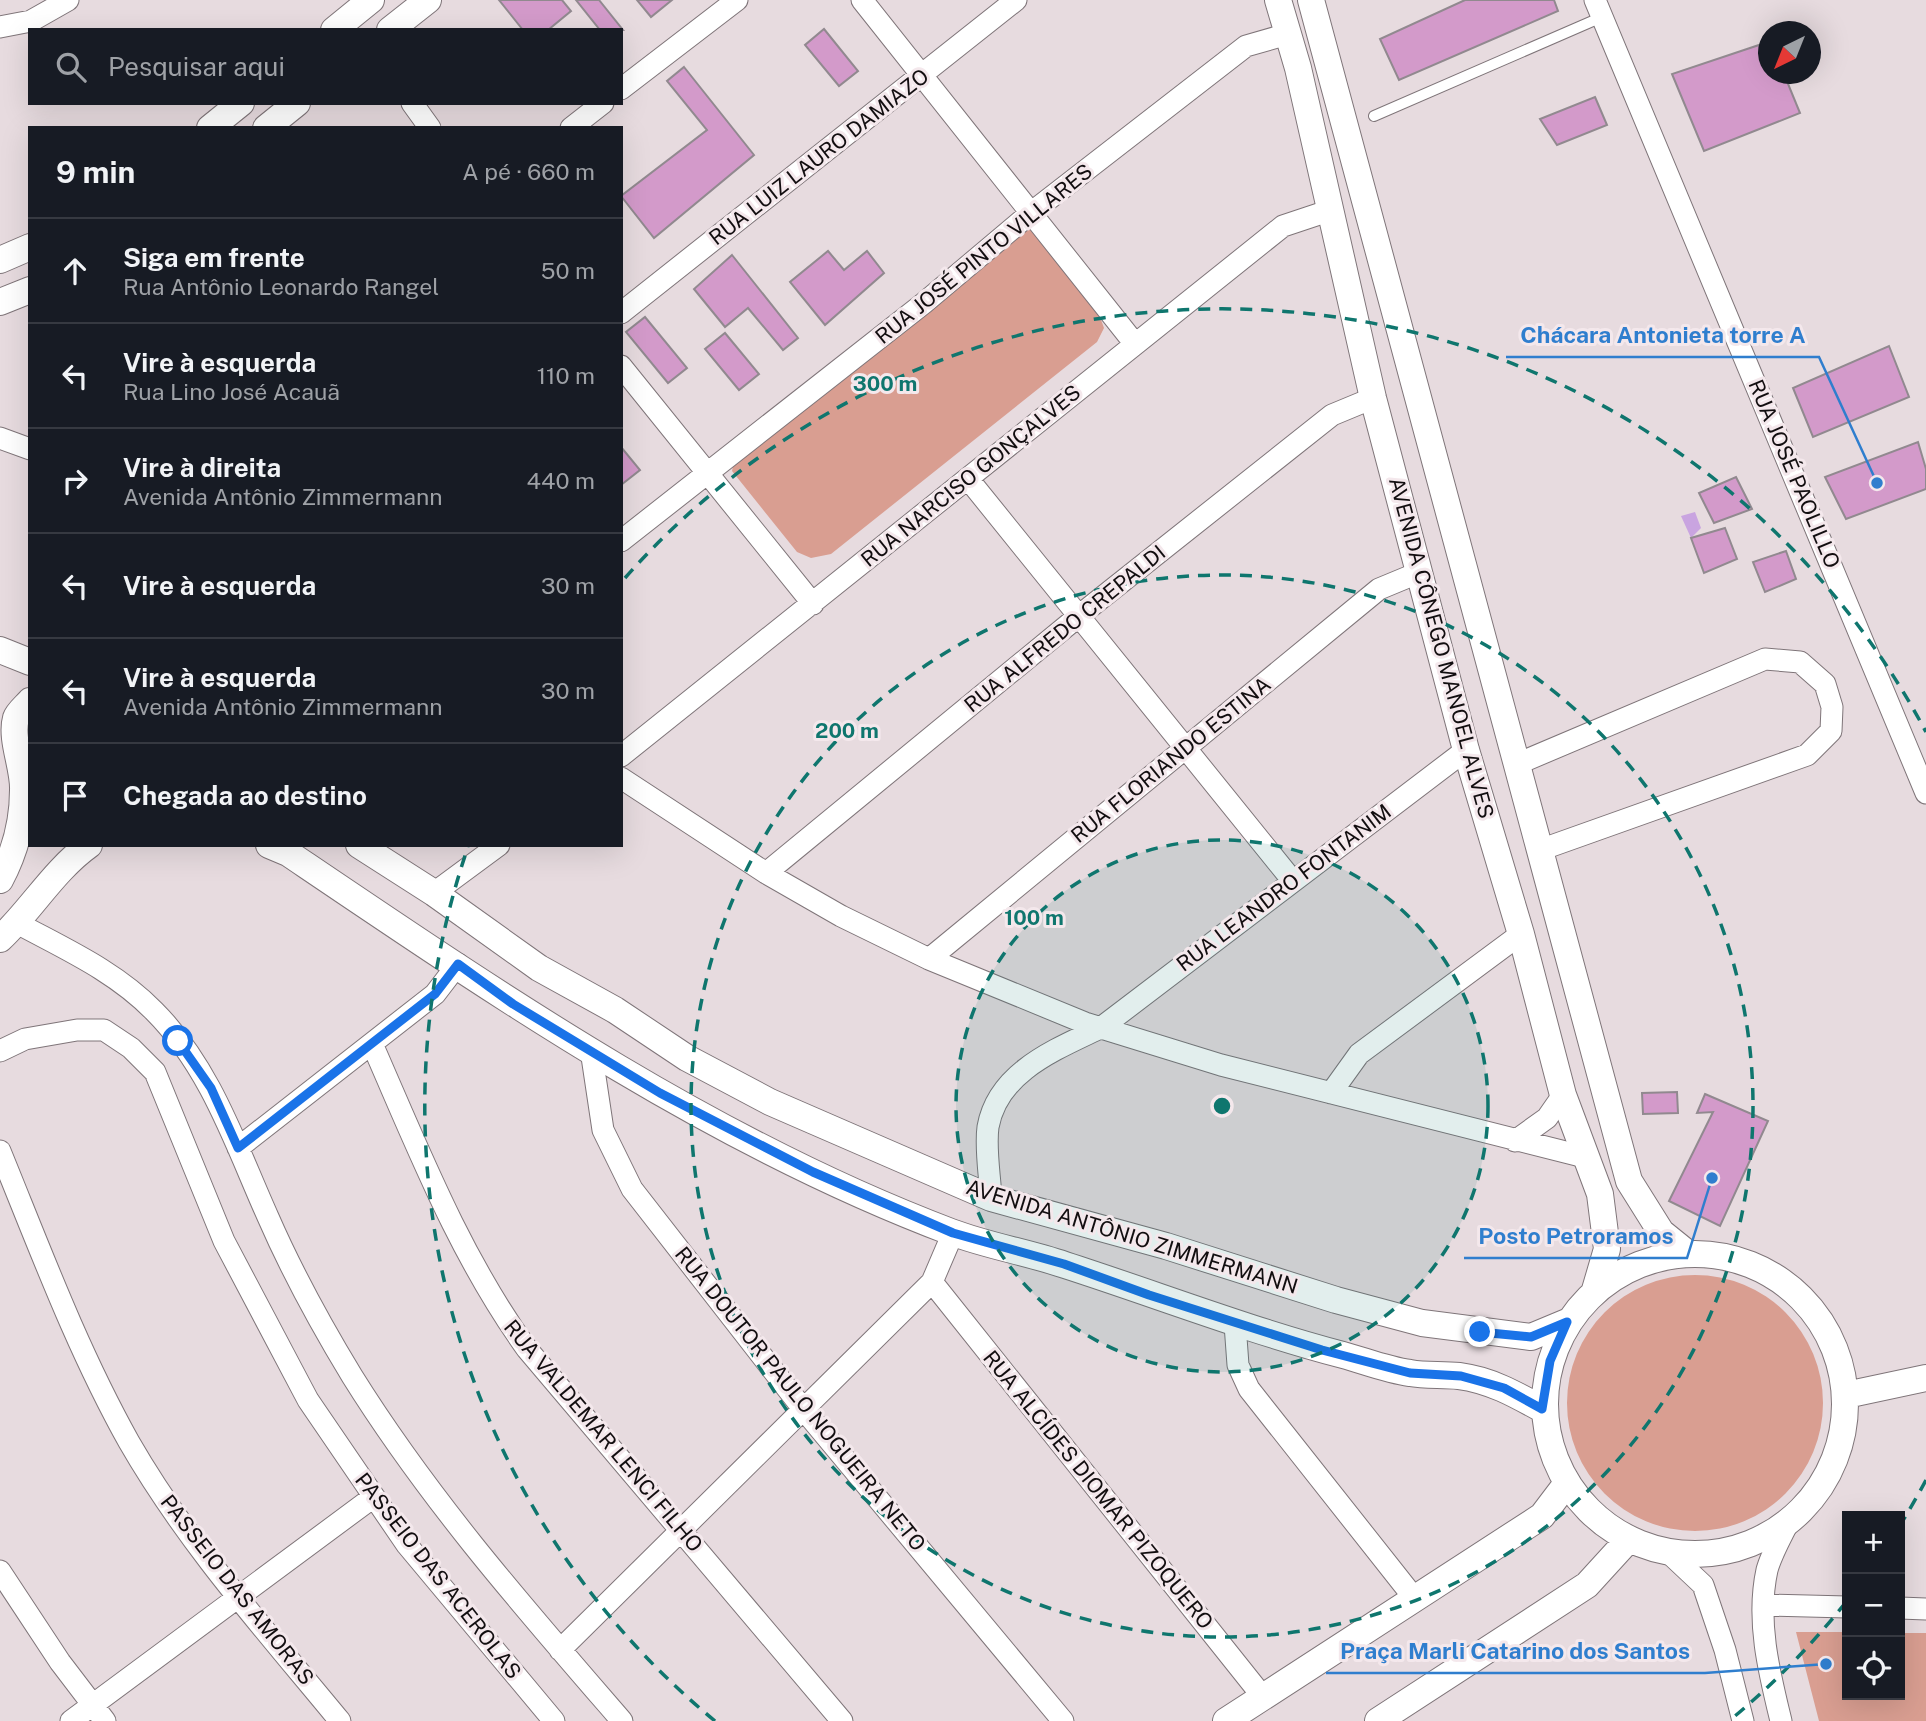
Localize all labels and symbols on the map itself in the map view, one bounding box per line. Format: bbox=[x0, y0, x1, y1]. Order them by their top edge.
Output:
north arrow bbox=[1758, 21, 1821, 84]
street label: RUA LUIZ LAURO DAMIAZO bbox=[704, 63, 933, 250]
street label: RUA JOSÉ PINTO VILLARES bbox=[870, 158, 1097, 349]
callout: Chácara Antonieta torre A bbox=[1506, 313, 1819, 357]
text: Chácara Antonieta torre A bbox=[1520, 321, 1806, 348]
text: 300 m bbox=[853, 371, 917, 396]
street label: RUA JOSÉ PAOLILLO bbox=[1743, 376, 1846, 572]
street label: RUA NARCISO GONÇALVES bbox=[856, 379, 1085, 572]
street label: AVENIDA CÔNEGO MANOEL ALVES bbox=[1384, 474, 1499, 821]
street label: RUA ALFREDO CREPALDI bbox=[959, 540, 1170, 717]
street label: RUA FLORIANDO ESTINA bbox=[1066, 671, 1276, 848]
text: 200 m bbox=[815, 718, 879, 743]
street label: RUA LEANDRO FONTANIM bbox=[1171, 799, 1396, 977]
text: 100 m bbox=[1004, 905, 1064, 930]
route start bbox=[162, 1025, 193, 1056]
centre of rings bbox=[1210, 1094, 1234, 1118]
street label: AVENIDA ANTÔNIO ZIMMERMANN bbox=[963, 1174, 1301, 1299]
callout: Posto Petroramos bbox=[1464, 1214, 1687, 1258]
text: Posto Petroramos bbox=[1478, 1222, 1674, 1249]
street label: RUA DOUTOR PAULO NOGUEIRA NETO bbox=[670, 1242, 931, 1556]
street label: RUA VALDEMAR LENCI FILHO bbox=[499, 1315, 708, 1557]
route end bbox=[1464, 1316, 1495, 1347]
street label: RUA ALCÍDES DIOMAR PIZOQUERO bbox=[978, 1345, 1219, 1634]
street label: PASSEIO DAS ACEROLAS bbox=[350, 1468, 527, 1684]
street label: PASSEIO DAS AMORAS bbox=[155, 1490, 319, 1690]
callout: Praça Marli Catarino dos Santos bbox=[1326, 1629, 1705, 1673]
text: Praça Marli Catarino dos Santos bbox=[1340, 1637, 1690, 1664]

